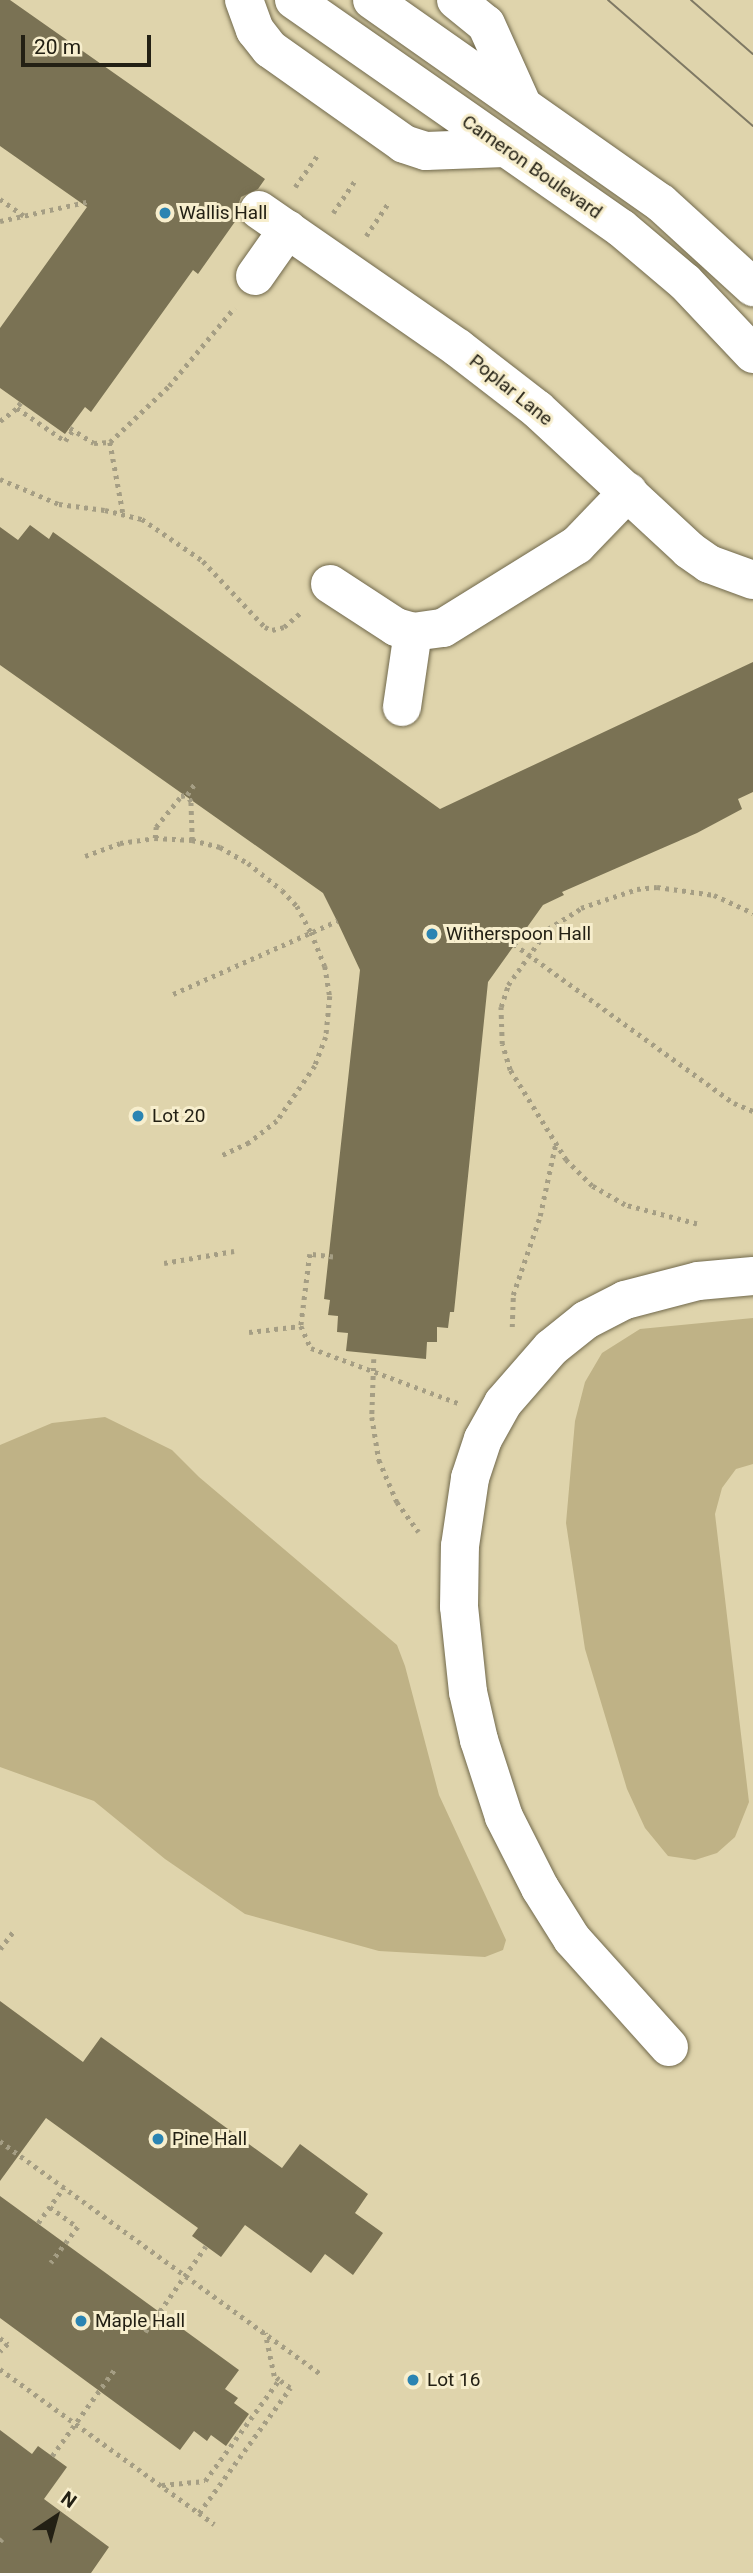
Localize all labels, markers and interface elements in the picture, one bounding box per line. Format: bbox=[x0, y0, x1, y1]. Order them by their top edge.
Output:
scale bar bbox=[24, 21, 154, 65]
text: 20 m bbox=[34, 35, 81, 59]
street label: Cameron Boulevard bbox=[458, 110, 606, 224]
place label: Wallis Hall bbox=[179, 202, 267, 224]
marker: Wallis Hall bbox=[157, 205, 173, 221]
street label: Poplar Lane bbox=[465, 349, 557, 431]
place label: Witherspoon Hall bbox=[446, 923, 591, 945]
marker: Witherspoon Hall bbox=[424, 926, 440, 942]
place label: Lot 20 bbox=[152, 1105, 205, 1127]
marker: Lot 20 bbox=[130, 1108, 146, 1124]
place label: Pine Hall bbox=[172, 2128, 247, 2150]
marker: Pine Hall bbox=[150, 2131, 166, 2147]
place label: Maple Hall bbox=[95, 2310, 185, 2332]
marker: Maple Hall bbox=[73, 2313, 89, 2329]
place label: Lot 16 bbox=[427, 2369, 480, 2391]
marker: Lot 16 bbox=[405, 2372, 421, 2388]
north arrow bbox=[21, 2482, 91, 2552]
text: N bbox=[56, 2486, 81, 2513]

